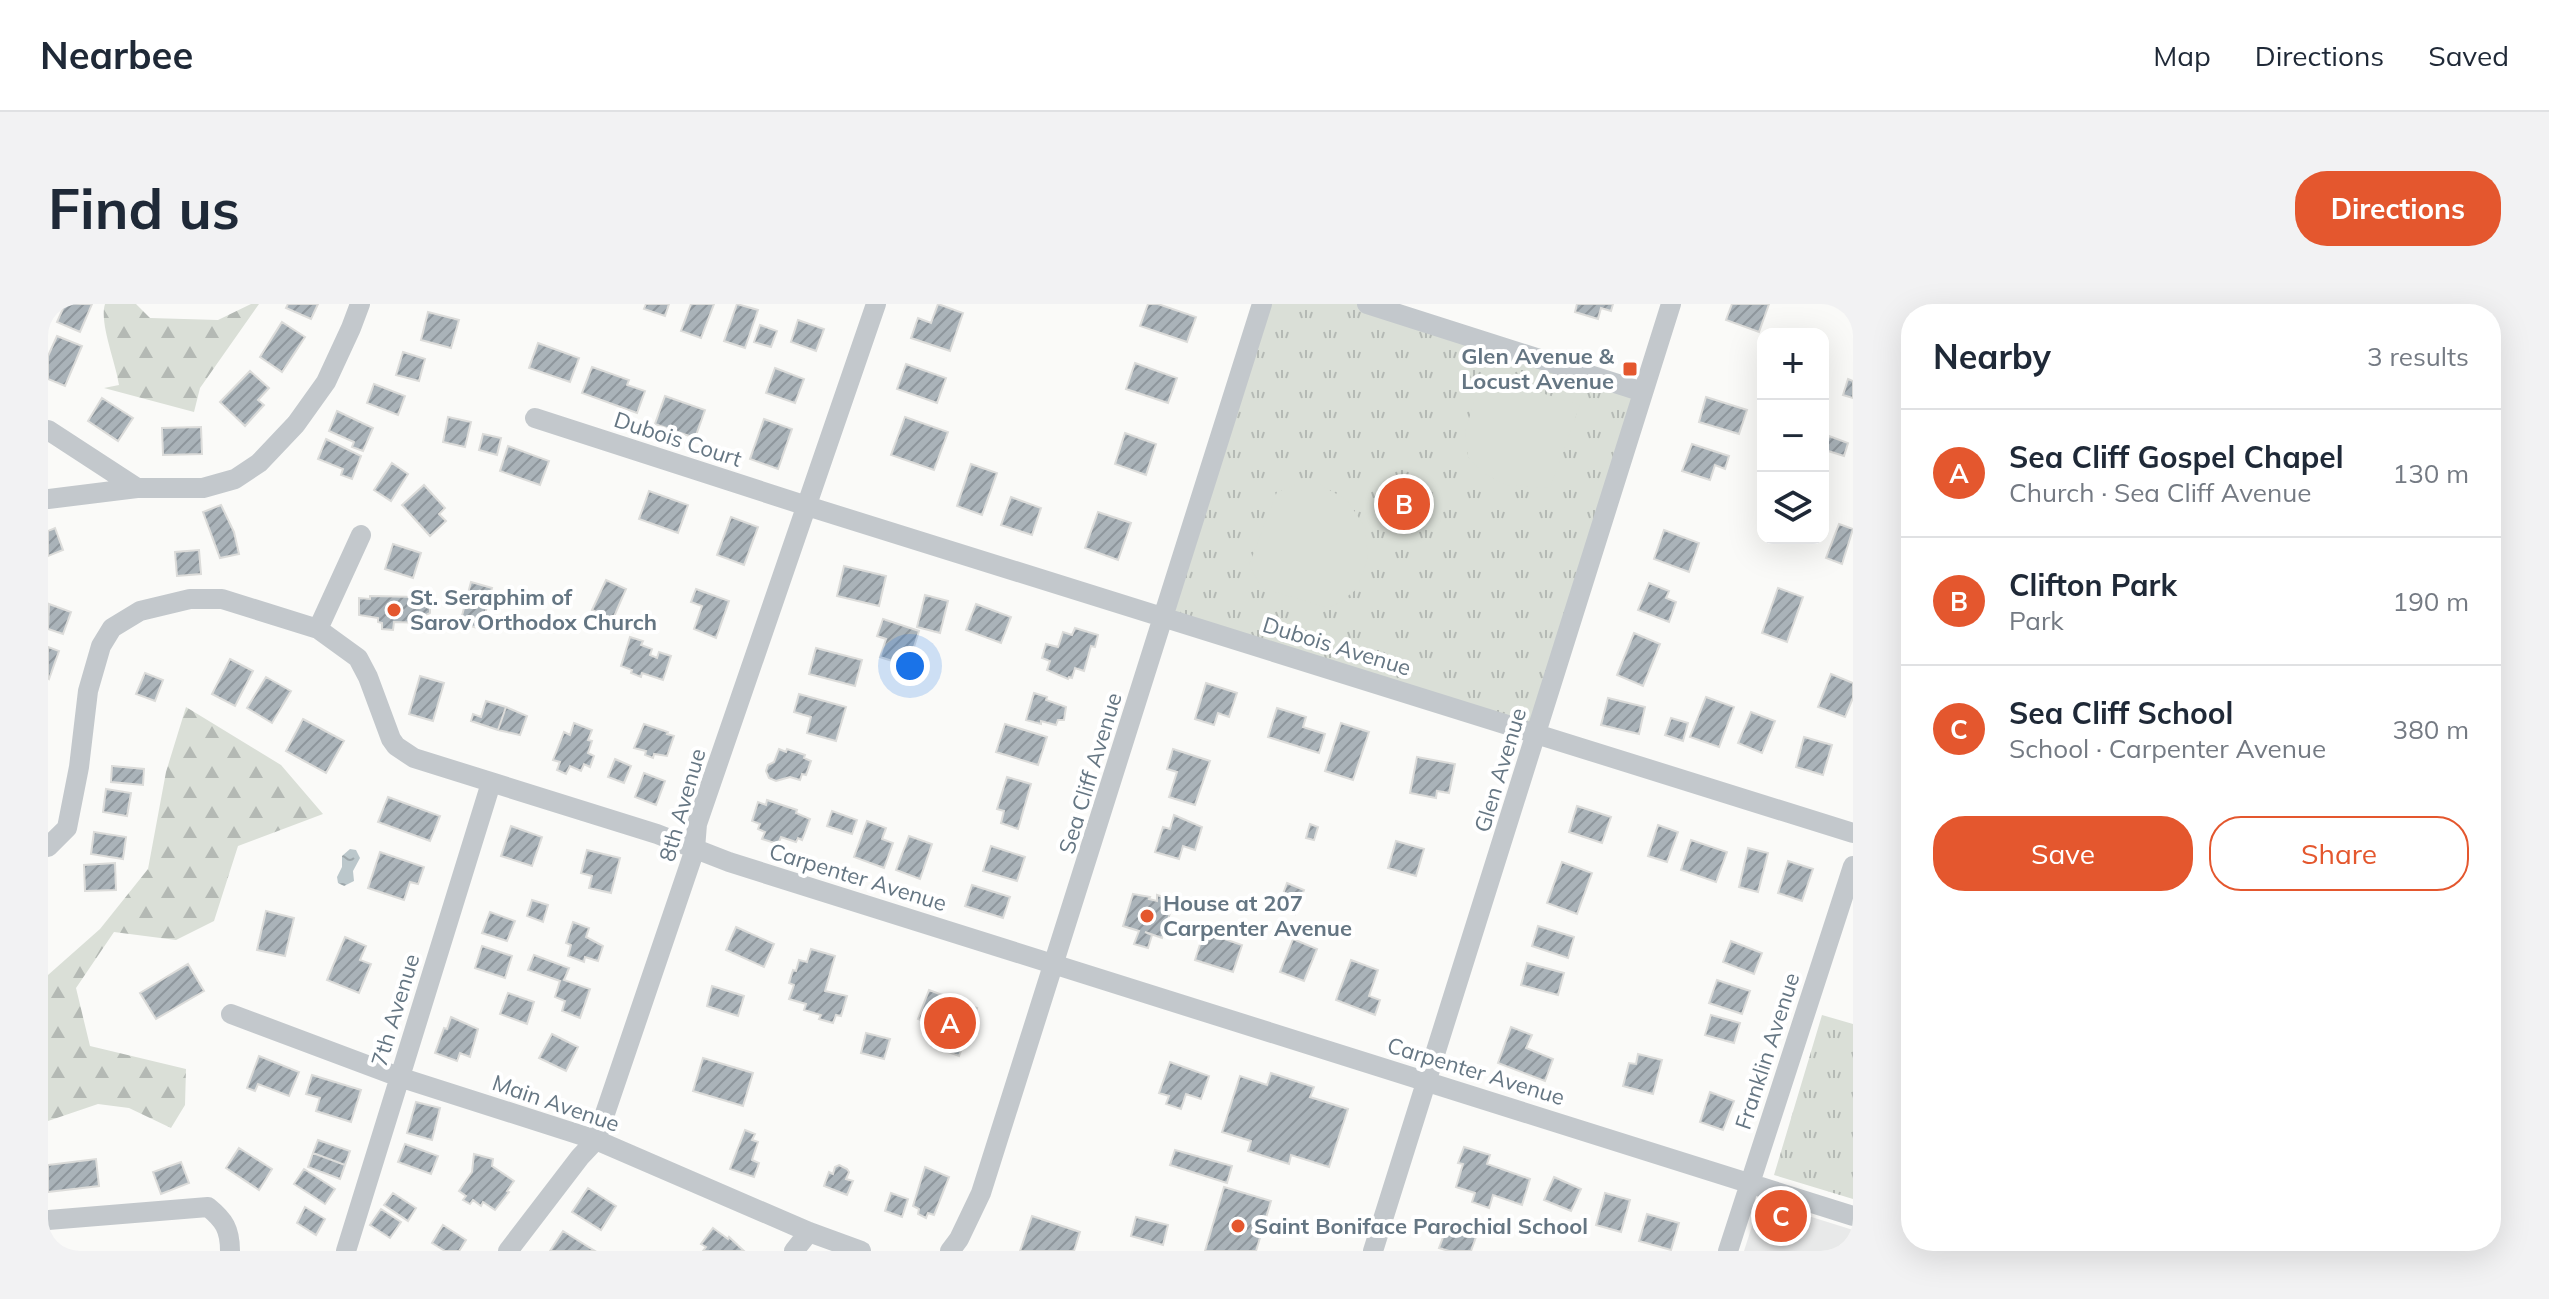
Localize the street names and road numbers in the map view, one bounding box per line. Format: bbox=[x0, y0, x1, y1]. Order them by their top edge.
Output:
street label: Dubois Court bbox=[611, 405, 746, 473]
street label: Dubois Avenue bbox=[1260, 610, 1414, 682]
street label: Sea Cliff Avenue bbox=[1052, 689, 1128, 857]
street label: Glen Avenue bbox=[1468, 704, 1532, 836]
street label: 8th Avenue bbox=[653, 745, 711, 865]
street label: Carpenter Avenue bbox=[766, 837, 950, 917]
street label: 7th Avenue bbox=[365, 950, 425, 1070]
street label: Franklin Avenue bbox=[1728, 969, 1806, 1133]
street label: Carpenter Avenue bbox=[1384, 1031, 1568, 1111]
street label: Main Avenue bbox=[489, 1068, 623, 1138]

